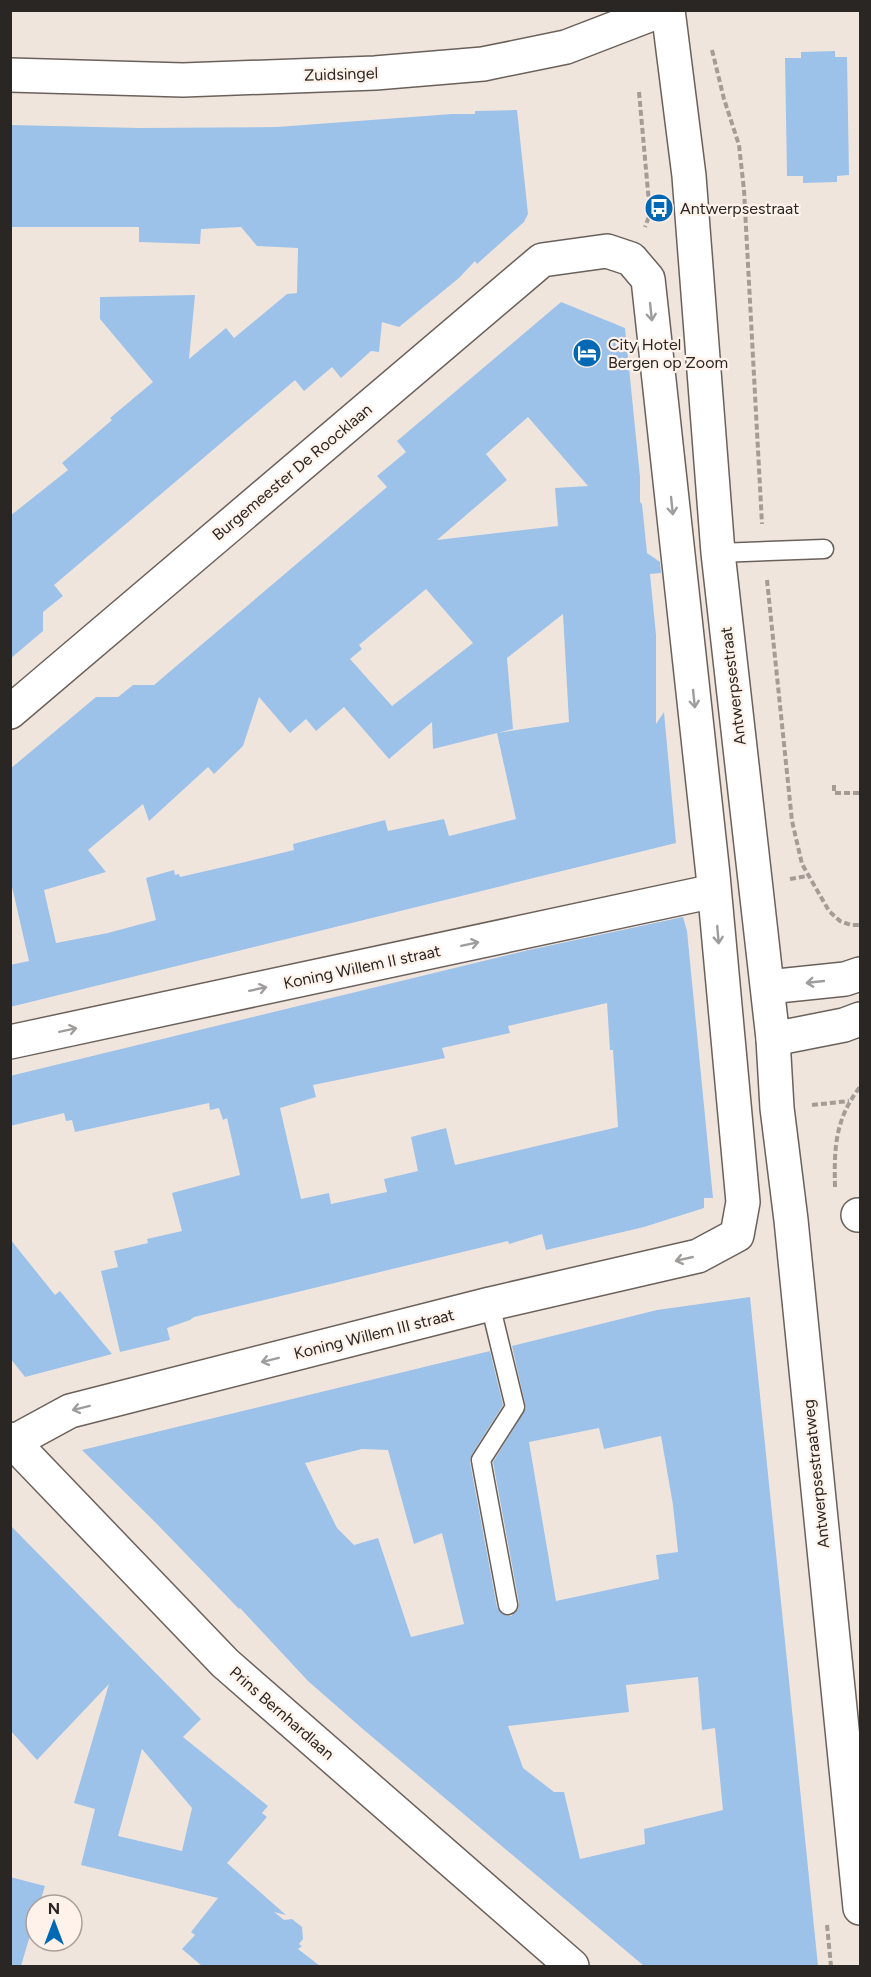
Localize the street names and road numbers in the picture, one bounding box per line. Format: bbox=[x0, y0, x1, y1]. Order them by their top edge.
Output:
street label: Zuidsingel bbox=[304, 63, 378, 85]
street label: Burgemeester De Roocklaan bbox=[208, 400, 376, 544]
street label: Antwerpsestraat bbox=[716, 626, 750, 746]
street label: Koning Willem II straat bbox=[282, 941, 442, 993]
street label: Koning Willem III straat bbox=[292, 1305, 456, 1363]
street label: Antwerpsestraatweg bbox=[799, 1399, 833, 1549]
street label: Prins Bernhardlaan bbox=[226, 1662, 338, 1764]

